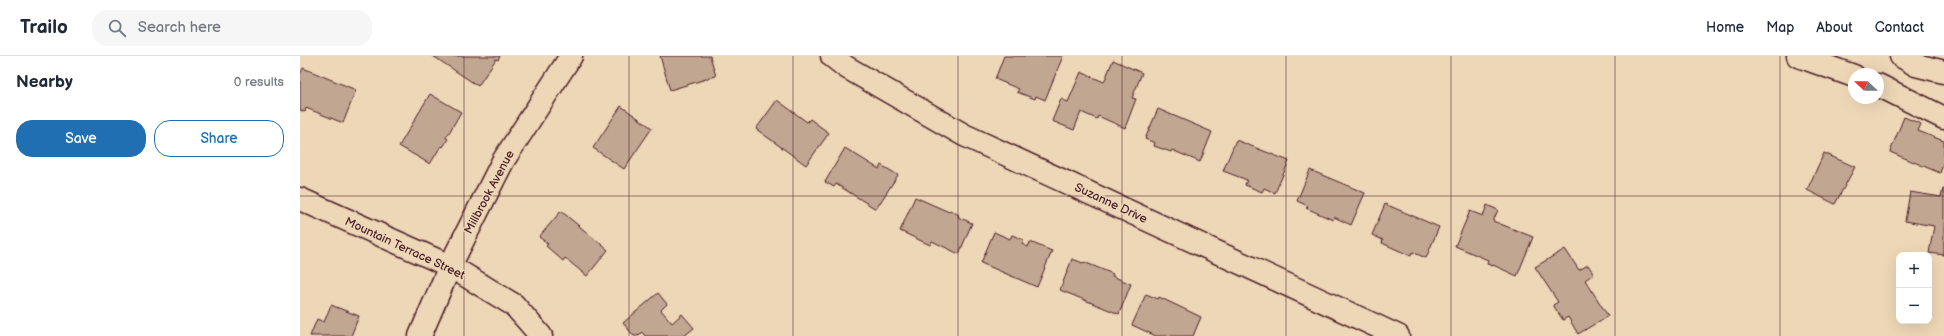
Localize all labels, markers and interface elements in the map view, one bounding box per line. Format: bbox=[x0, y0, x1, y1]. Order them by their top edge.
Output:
search box bbox=[92, 10, 372, 46]
text: Trailo bbox=[20, 16, 68, 39]
icon: search bbox=[106, 17, 128, 39]
text: Search here bbox=[138, 18, 221, 37]
text: Home bbox=[1706, 19, 1744, 36]
text: Map bbox=[1766, 19, 1794, 36]
text: About bbox=[1816, 19, 1853, 36]
text: Contact bbox=[1875, 19, 1924, 36]
north arrow bbox=[1848, 68, 1884, 104]
text: Nearby bbox=[16, 72, 73, 92]
text: 0 results bbox=[234, 74, 284, 90]
button: Save bbox=[16, 120, 146, 157]
button: Share bbox=[154, 120, 284, 157]
street label: Millbrook Avenue bbox=[461, 148, 518, 237]
street label: Suzanne Drive bbox=[1072, 180, 1150, 227]
street label: Mountain Terrace Street bbox=[342, 214, 468, 283]
map controls bbox=[1896, 252, 1932, 324]
button: + bbox=[1896, 252, 1932, 288]
button: − bbox=[1896, 288, 1932, 324]

